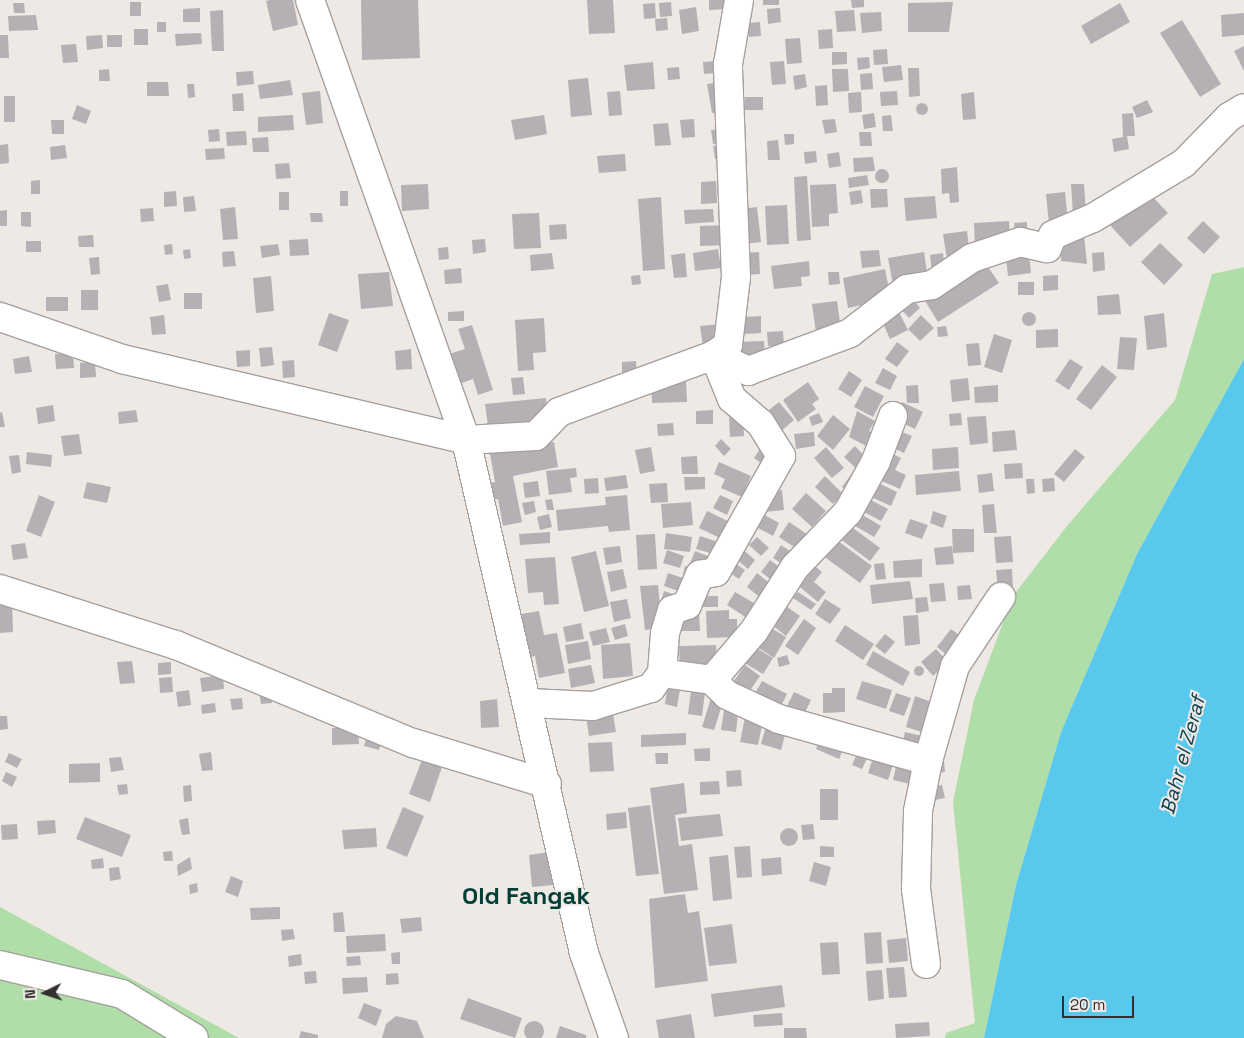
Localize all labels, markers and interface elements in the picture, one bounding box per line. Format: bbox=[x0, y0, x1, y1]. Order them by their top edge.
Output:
water label: Bahr el Zeraf bbox=[1156, 693, 1210, 817]
district label: Old Fangak bbox=[462, 882, 590, 910]
north arrow bbox=[20, 968, 70, 1018]
scale bar bbox=[1064, 986, 1136, 1018]
text: N bbox=[21, 989, 39, 999]
text: 20 m bbox=[1070, 995, 1105, 1014]

